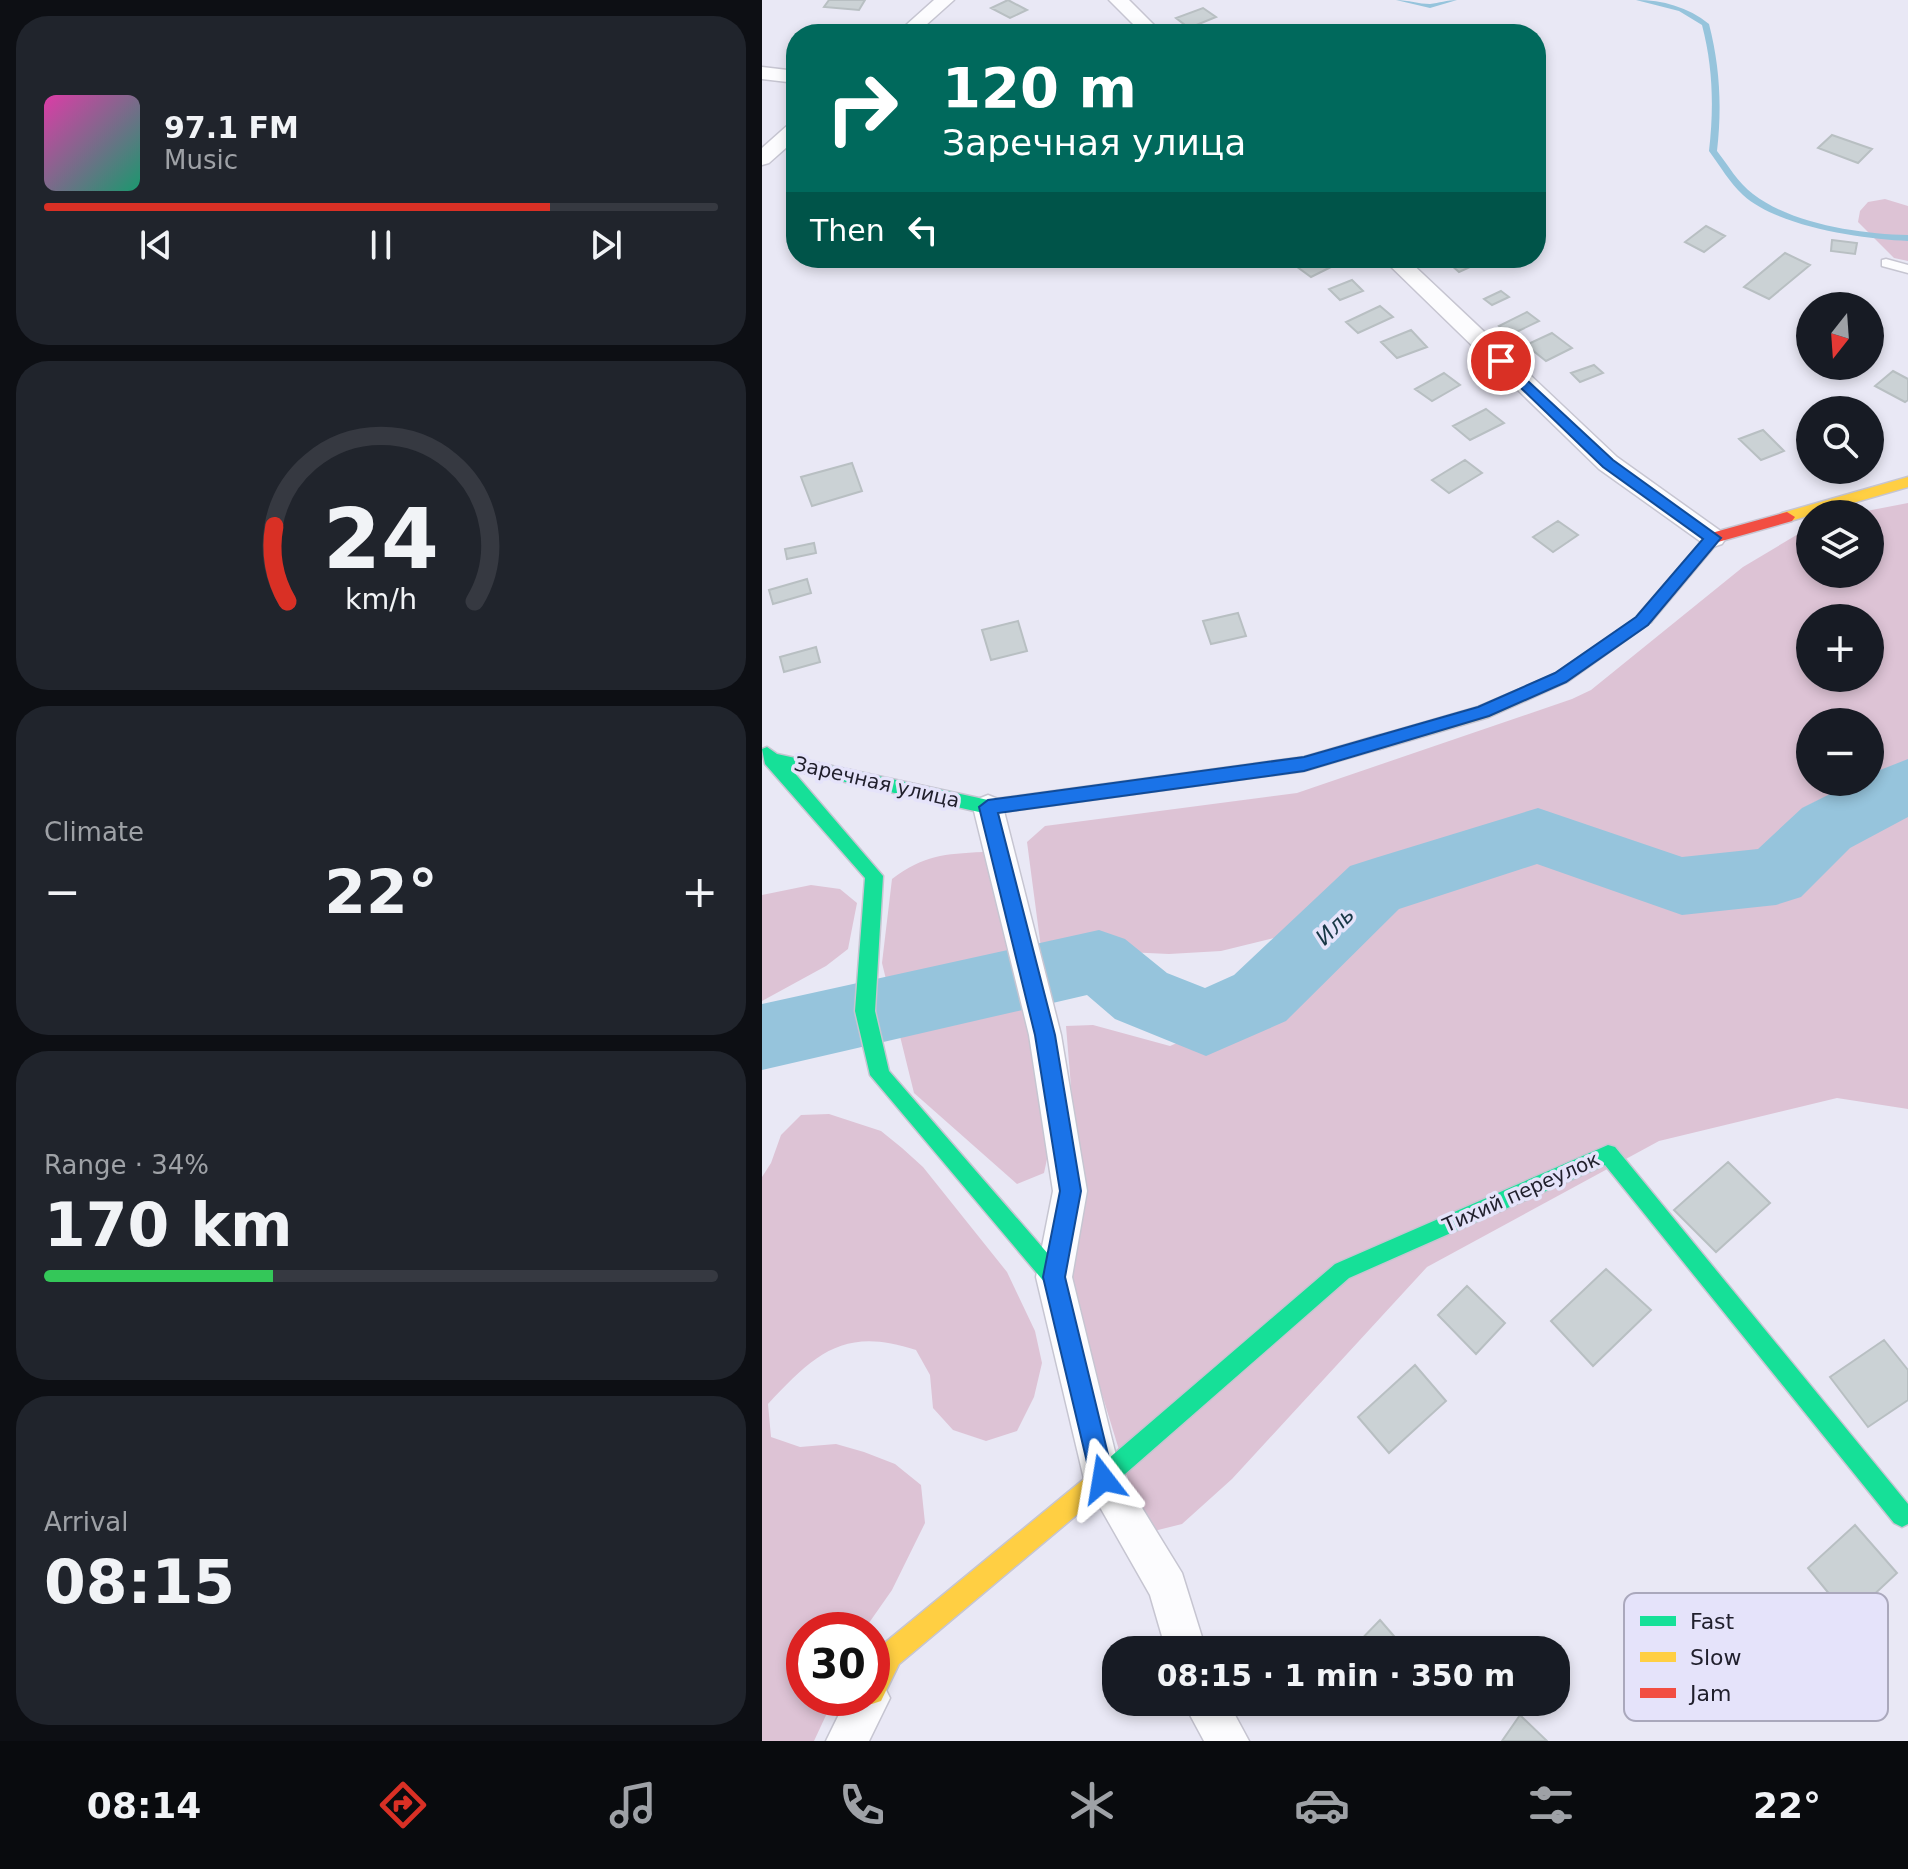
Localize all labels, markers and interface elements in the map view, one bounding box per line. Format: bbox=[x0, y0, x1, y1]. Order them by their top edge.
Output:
text: 120 m bbox=[942, 55, 1137, 120]
icon: right bbox=[810, 56, 914, 160]
text: 97.1 FM bbox=[164, 110, 299, 145]
text: Заречная улица bbox=[942, 122, 1246, 163]
text: Music bbox=[164, 145, 238, 175]
icon: left bbox=[901, 208, 945, 252]
text: Then bbox=[810, 213, 885, 248]
icon: previous bbox=[134, 223, 178, 267]
icon: pause bbox=[359, 223, 403, 267]
icon: next bbox=[584, 223, 628, 267]
north arrow bbox=[1796, 292, 1884, 380]
map controls bbox=[1796, 292, 1884, 796]
pin bbox=[1467, 327, 1535, 395]
icon: arrive bbox=[1479, 339, 1523, 383]
button: search bbox=[1796, 396, 1884, 484]
text: 24 bbox=[323, 490, 439, 587]
button: layers bbox=[1796, 500, 1884, 588]
text: km/h bbox=[345, 582, 417, 616]
button: + bbox=[1796, 604, 1884, 692]
button: − bbox=[1796, 708, 1884, 796]
street label: Заречная улица bbox=[792, 751, 962, 813]
text: Climate bbox=[44, 817, 144, 847]
text: 22° bbox=[324, 857, 438, 927]
text: − bbox=[44, 866, 81, 917]
text: + bbox=[681, 866, 718, 917]
water label: Иль bbox=[1311, 902, 1359, 950]
street label: Тихий переулок bbox=[1438, 1147, 1603, 1238]
text: Range · 34% bbox=[44, 1150, 209, 1180]
text: 170 km bbox=[44, 1190, 293, 1260]
position arrow bbox=[1061, 1437, 1145, 1521]
text: Arrival bbox=[44, 1507, 128, 1537]
text: 08:15 bbox=[44, 1547, 235, 1617]
legend bbox=[1624, 1593, 1888, 1721]
text: Fast bbox=[1690, 1609, 1735, 1634]
speed limit sign: 30 bbox=[786, 1612, 890, 1716]
text: Slow bbox=[1690, 1645, 1742, 1670]
text: 08:15 · 1 min · 350 m bbox=[1157, 1658, 1515, 1693]
text: Jam bbox=[1688, 1681, 1731, 1706]
icon: directions bbox=[375, 1777, 431, 1833]
icon: music bbox=[605, 1777, 661, 1833]
icon: phone bbox=[834, 1777, 890, 1833]
icon: climate bbox=[1064, 1777, 1120, 1833]
icon: car bbox=[1294, 1777, 1350, 1833]
icon: filters bbox=[1523, 1777, 1579, 1833]
text: 08:14 bbox=[87, 1785, 201, 1826]
text: 22° bbox=[1753, 1785, 1821, 1826]

